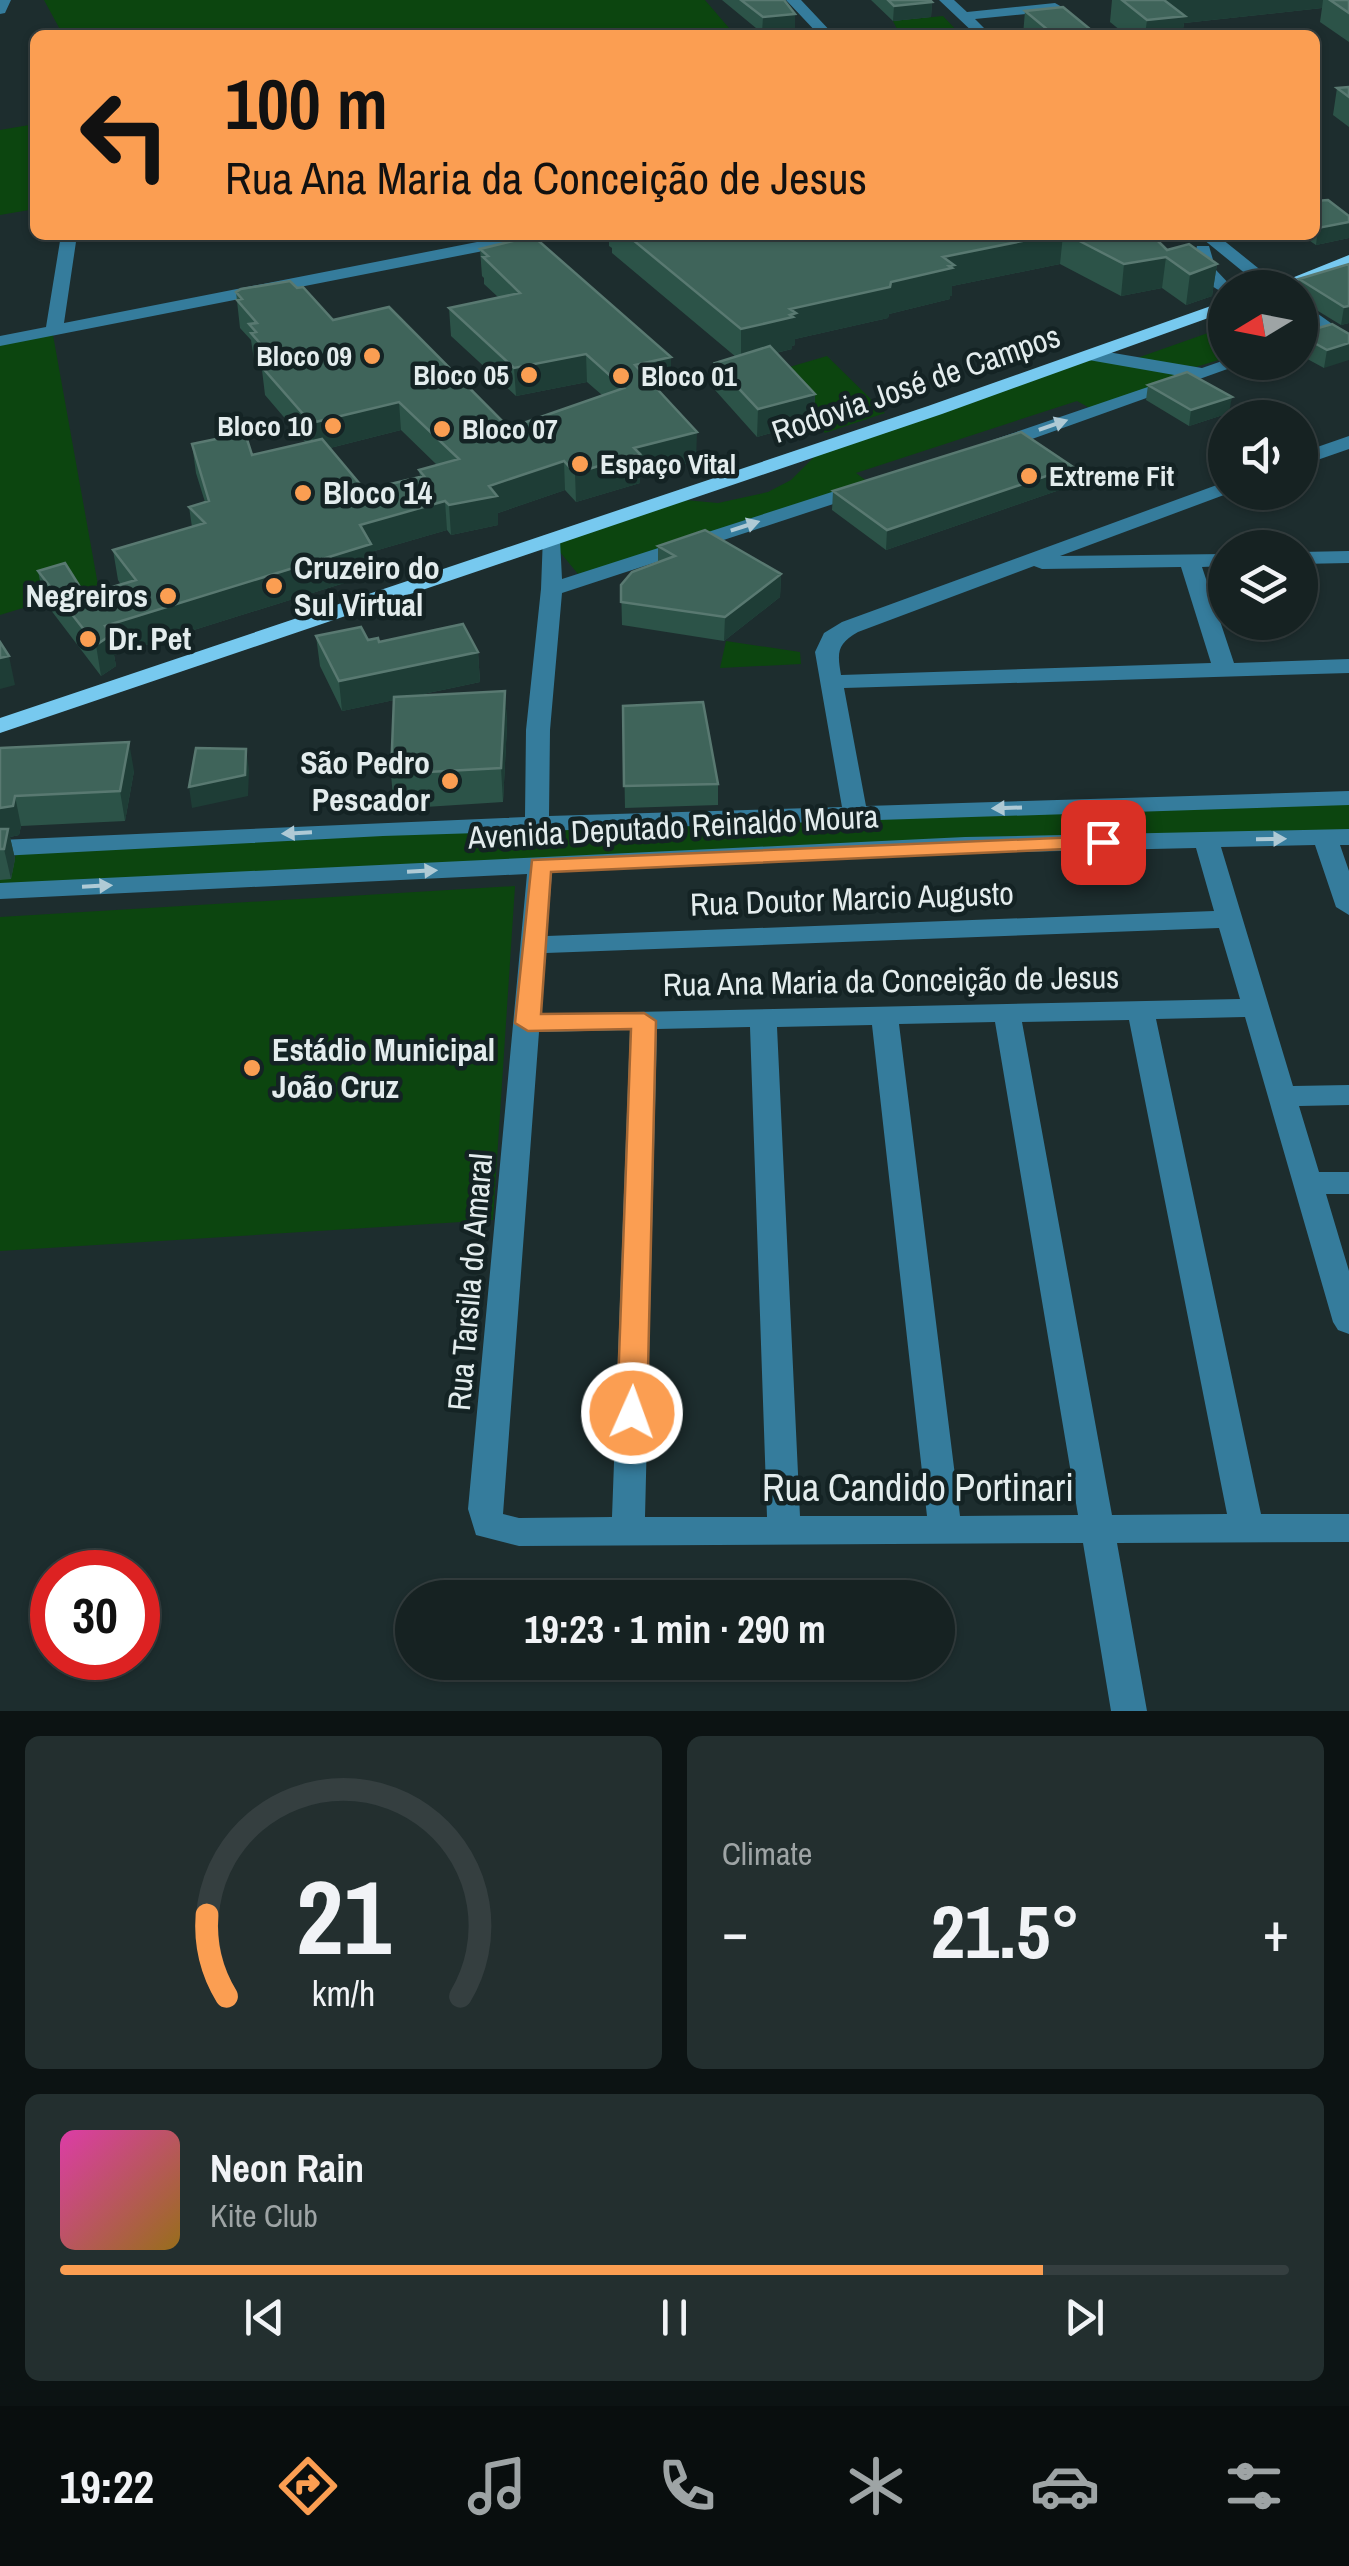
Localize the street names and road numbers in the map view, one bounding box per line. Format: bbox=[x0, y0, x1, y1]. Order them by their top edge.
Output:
street label: Rodovia José de Campos bbox=[766, 314, 1066, 453]
street label: Avenida Deputado Reinaldo Moura bbox=[466, 794, 880, 859]
street label: Rua Doutor Marcio Augusto bbox=[689, 871, 1015, 926]
street label: Rua Ana Maria da Conceição de Jesus bbox=[662, 955, 1120, 1006]
street label: Rua Tarsila do Amaral bbox=[437, 1151, 502, 1412]
street label: Rua Candido Portinari bbox=[762, 1462, 1074, 1513]

